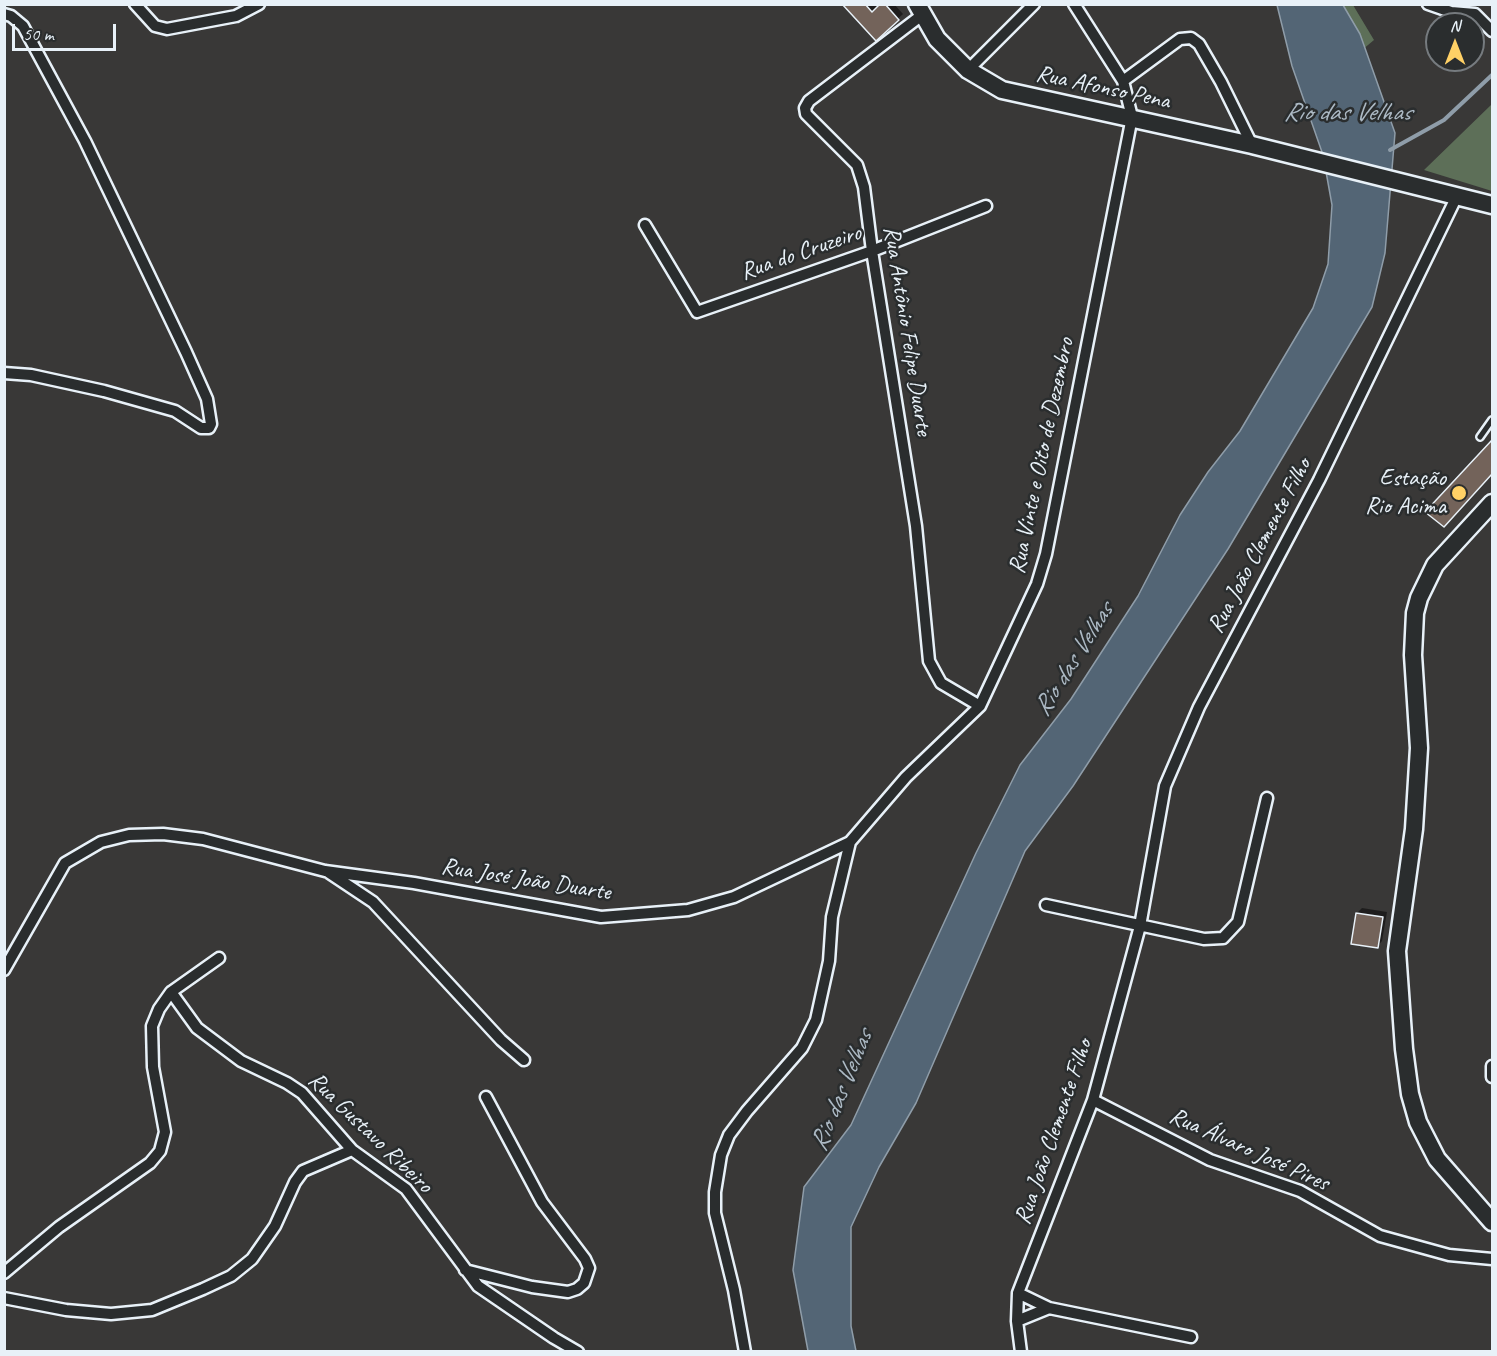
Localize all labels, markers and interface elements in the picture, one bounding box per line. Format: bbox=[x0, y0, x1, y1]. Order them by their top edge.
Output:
scale bar bbox=[15, 12, 118, 50]
north arrow bbox=[1425, 12, 1485, 72]
text: N bbox=[1450, 16, 1460, 36]
text: 50 m bbox=[23, 23, 54, 45]
street label: Rua Afonso Pena bbox=[1033, 60, 1173, 116]
water label: Rio das Velhas bbox=[1283, 97, 1411, 129]
street label: Rua do Cruzeiro bbox=[737, 219, 865, 287]
street label: Rua Antônio Felipe Duarte bbox=[876, 224, 938, 438]
street label: Rua Vinte e Oito de Dezembro bbox=[1003, 335, 1081, 577]
street label: Rua João Clemente Filho bbox=[1202, 454, 1318, 638]
place label: Estação Rio Acima bbox=[1365, 465, 1446, 521]
marker: Estação Rio Acima bbox=[1450, 484, 1468, 502]
water label: Rio das Velhas bbox=[1027, 598, 1121, 722]
street label: Rua José João Duarte bbox=[439, 852, 613, 908]
water label: Rio das Velhas bbox=[804, 1026, 880, 1156]
street label: Rua João Clemente Filho bbox=[1009, 1036, 1099, 1228]
street label: Rua Gustavo Ribeiro bbox=[302, 1066, 438, 1200]
street label: Rua Álvaro José Pires bbox=[1165, 1102, 1333, 1198]

